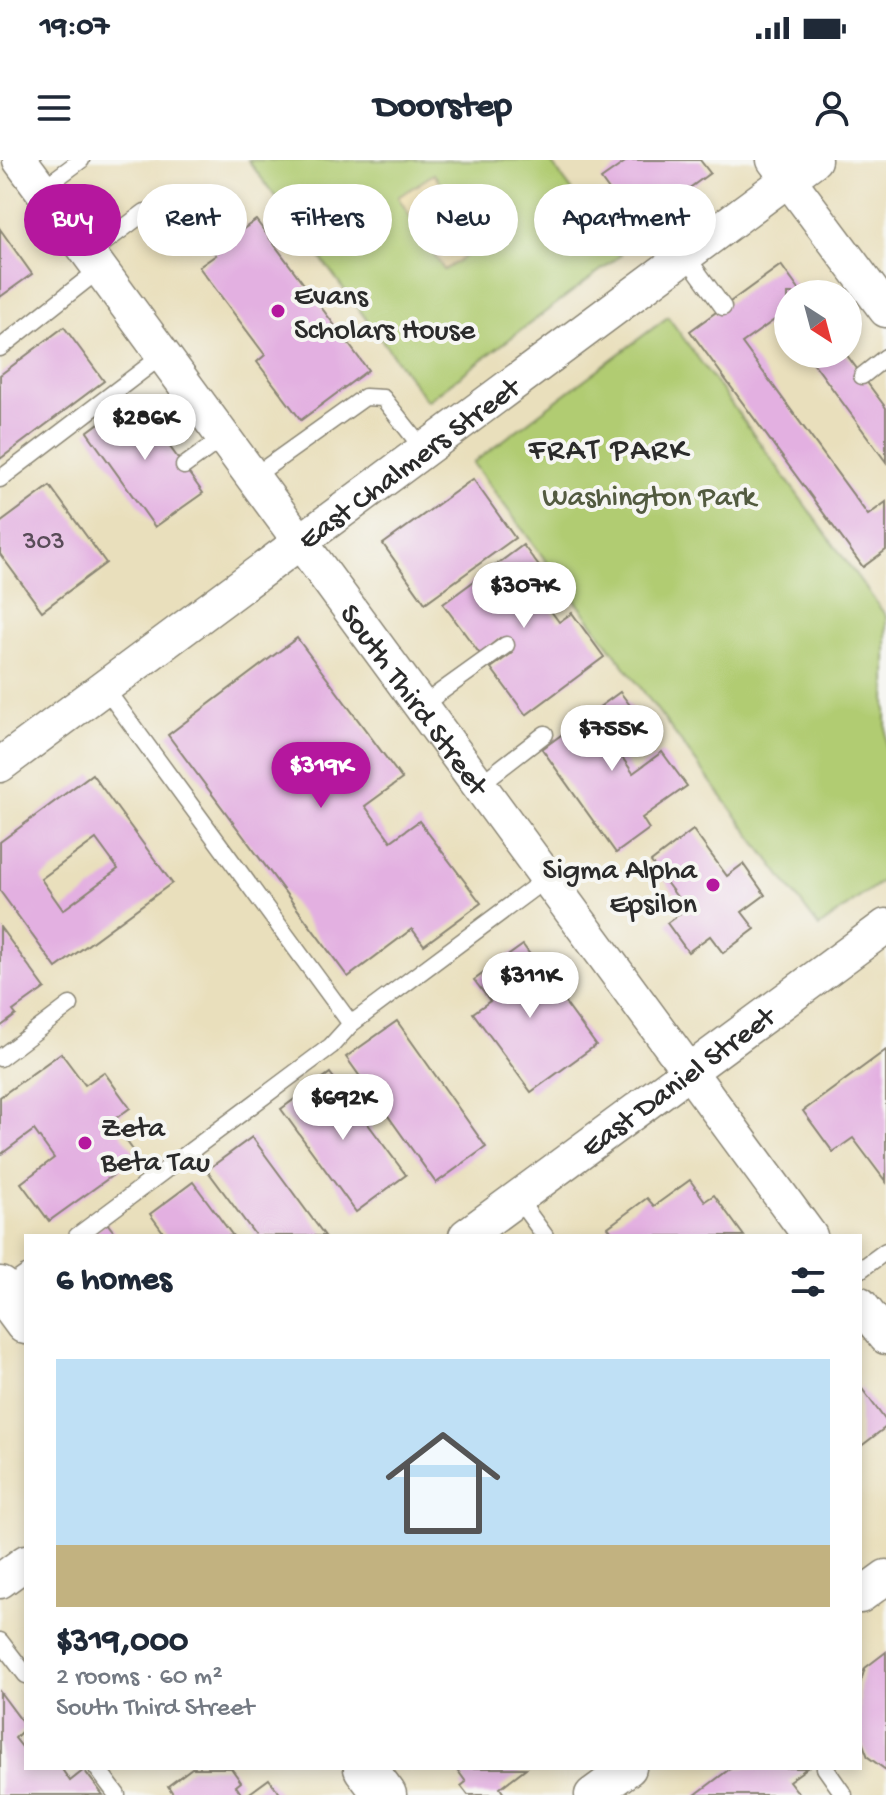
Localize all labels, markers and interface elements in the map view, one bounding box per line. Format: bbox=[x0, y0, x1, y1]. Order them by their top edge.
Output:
text: 19:07 bbox=[40, 11, 109, 46]
icon: menu bbox=[32, 86, 76, 130]
icon: person bbox=[810, 86, 854, 130]
text: Doorstep bbox=[374, 87, 512, 130]
chip: Buy bbox=[24, 184, 121, 256]
chip: Rent bbox=[137, 184, 247, 256]
chip: Filters bbox=[263, 184, 392, 256]
chip: New bbox=[408, 184, 518, 256]
chip: Apartment bbox=[534, 184, 716, 256]
north arrow bbox=[774, 280, 862, 368]
map controls bbox=[774, 280, 862, 368]
place label: Evans Scholars House bbox=[294, 281, 476, 350]
marker: Evans Scholars House bbox=[269, 302, 287, 320]
street label: East Chalmers Street bbox=[293, 370, 530, 559]
pin: $286K bbox=[89, 394, 201, 462]
text: $286K bbox=[112, 404, 178, 435]
district label: FRAT PARK bbox=[528, 433, 691, 471]
park label: Washington Park bbox=[542, 482, 758, 517]
house number: 303 bbox=[22, 528, 65, 559]
pin: $307K bbox=[468, 562, 580, 630]
text: $307K bbox=[490, 572, 558, 603]
street label: South Third Street bbox=[330, 599, 495, 806]
pin: $755K bbox=[556, 705, 668, 773]
text: $755K bbox=[579, 715, 645, 746]
pin: $319K bbox=[265, 742, 377, 810]
text: $319K bbox=[289, 752, 353, 783]
place label: Sigma Alpha Epsilon bbox=[543, 855, 698, 924]
marker: Sigma Alpha Epsilon bbox=[704, 876, 722, 894]
pin: $311K bbox=[474, 952, 586, 1020]
text: $311K bbox=[500, 962, 560, 993]
street label: East Daniel Street bbox=[576, 999, 785, 1167]
pin: $692K bbox=[287, 1074, 399, 1142]
text: $692K bbox=[311, 1084, 375, 1115]
place label: Zeta Beta Tau bbox=[100, 1113, 210, 1182]
marker: Zeta Beta Tau bbox=[76, 1134, 94, 1152]
icon: filters bbox=[786, 1260, 830, 1304]
text: 6 homes bbox=[56, 1262, 171, 1302]
icon: home bbox=[371, 1411, 515, 1555]
text: $319,000 bbox=[56, 1623, 188, 1663]
text: 2 rooms · 60 m² bbox=[56, 1663, 222, 1694]
text: South Third Street bbox=[56, 1694, 254, 1725]

